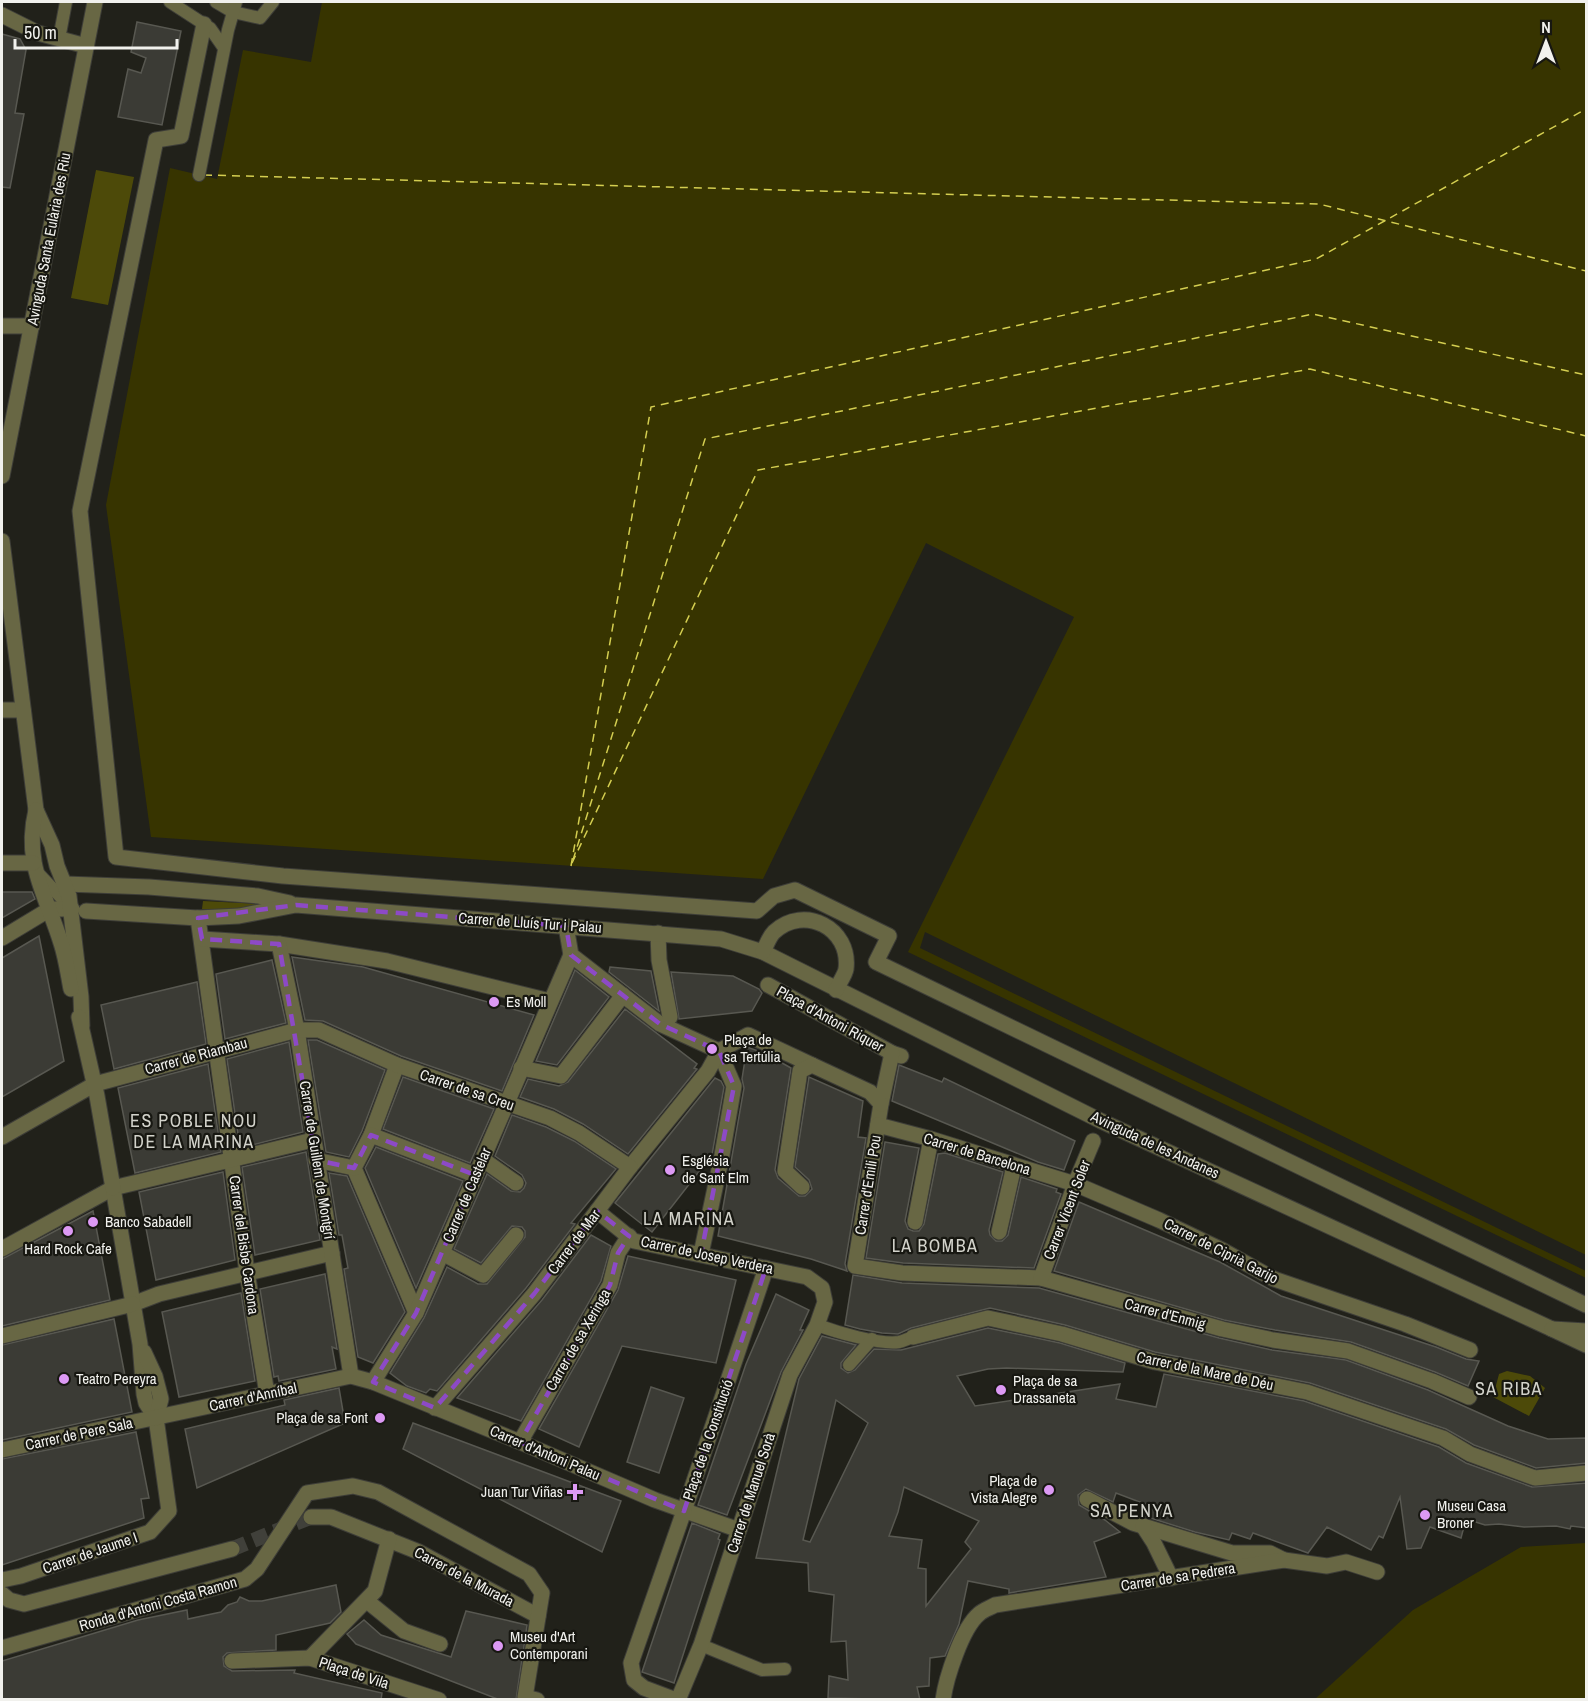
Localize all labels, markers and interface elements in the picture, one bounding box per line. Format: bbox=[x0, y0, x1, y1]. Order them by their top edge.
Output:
scale bar bbox=[15, 12, 177, 50]
north arrow bbox=[1516, 12, 1576, 72]
text: N bbox=[1541, 16, 1551, 38]
text: 50 m bbox=[24, 20, 57, 45]
street label: Avinguda Santa Eulària des Riu bbox=[21, 151, 76, 328]
street label: Carrer de Lluís Tur i Palau bbox=[458, 907, 602, 938]
street label: Plaça d'Antoni Riquer bbox=[773, 980, 887, 1057]
place label: Es Moll bbox=[506, 991, 546, 1012]
marker: Es Moll bbox=[487, 995, 501, 1009]
place label: Plaça de sa Tertúlia bbox=[724, 1029, 781, 1067]
street label: Carrer de Riambau bbox=[142, 1032, 249, 1079]
marker: Plaça de sa Tertúlia bbox=[705, 1042, 719, 1056]
street label: Carrer de sa Creu bbox=[417, 1064, 517, 1115]
street label: Carrer de Guillem de Montgrí bbox=[295, 1079, 340, 1241]
street label: Avinguda de les Andanes bbox=[1087, 1105, 1223, 1184]
district label: ES POBLE NOU DE LA MARINA bbox=[130, 1108, 258, 1154]
street label: Carrer de Barcelona bbox=[921, 1127, 1033, 1180]
street label: Carrer d'Emili Pou bbox=[849, 1134, 886, 1236]
street label: Carrer de Castelar bbox=[437, 1144, 496, 1245]
place label: Església de Sant Elm bbox=[682, 1150, 749, 1188]
street label: Carrer Vicent Soler bbox=[1038, 1157, 1095, 1263]
marker: Església de Sant Elm bbox=[663, 1163, 677, 1177]
street label: Carrer del Bisbe Cardona bbox=[224, 1174, 265, 1316]
street label: Carrer de Mar bbox=[542, 1205, 605, 1279]
district label: LA MARINA bbox=[643, 1206, 735, 1231]
place label: Banco Sabadell bbox=[105, 1211, 191, 1232]
street label: Carrer de Ciprià Garijo bbox=[1160, 1213, 1282, 1289]
marker: Banco Sabadell bbox=[86, 1215, 100, 1229]
marker: Hard Rock Cafe bbox=[61, 1224, 75, 1238]
street label: Carrer de Josep Verdera bbox=[639, 1230, 775, 1279]
district label: LA BOMBA bbox=[892, 1233, 978, 1258]
place label: Hard Rock Cafe bbox=[24, 1238, 112, 1259]
street label: Carrer de sa Xeringa bbox=[540, 1285, 615, 1395]
street label: Carrer d'Enmig bbox=[1122, 1293, 1208, 1334]
street label: Carrer de la Mare de Déu bbox=[1135, 1346, 1275, 1395]
place label: Teatro Pereyra bbox=[76, 1368, 157, 1389]
place label: Plaça de sa Drassaneta bbox=[1013, 1370, 1077, 1408]
marker: Teatro Pereyra bbox=[57, 1372, 71, 1386]
street label: Plaça de la Constitució bbox=[677, 1376, 738, 1503]
district label: SA RIBA bbox=[1475, 1376, 1543, 1401]
street label: Carrer d'Anníbal bbox=[207, 1377, 299, 1416]
marker: Plaça de sa Drassaneta bbox=[994, 1383, 1008, 1397]
place label: Plaça de sa Font bbox=[276, 1407, 369, 1428]
marker: Plaça de sa Font bbox=[373, 1411, 387, 1425]
street label: Carrer de Pere Sala bbox=[23, 1412, 135, 1455]
street label: Carrer d'Antoni Palau bbox=[487, 1420, 604, 1485]
street label: Carrer de Manuel Sorà bbox=[721, 1430, 780, 1556]
place label: Plaça de Vista Alegre bbox=[971, 1470, 1037, 1508]
place label: Juan Tur Viñas bbox=[481, 1481, 563, 1502]
marker: Plaça de Vista Alegre bbox=[1042, 1483, 1056, 1497]
marker: Juan Tur Viñas bbox=[568, 1485, 582, 1499]
place label: Museu Casa Broner bbox=[1437, 1495, 1506, 1533]
district label: SA PENYA bbox=[1090, 1498, 1174, 1523]
marker: Museu Casa Broner bbox=[1418, 1508, 1432, 1522]
street label: Carrer de Jaume I bbox=[40, 1526, 140, 1579]
street label: Carrer de la Murada bbox=[411, 1541, 518, 1612]
street label: Carrer de sa Pedrera bbox=[1119, 1557, 1237, 1596]
street label: Ronda d'Antoni Costa Ramon bbox=[77, 1571, 239, 1636]
place label: Museu d'Art Contemporani bbox=[510, 1626, 588, 1664]
marker: Museu d'Art Contemporani bbox=[491, 1639, 505, 1653]
street label: Plaça de Vila bbox=[317, 1651, 392, 1694]

